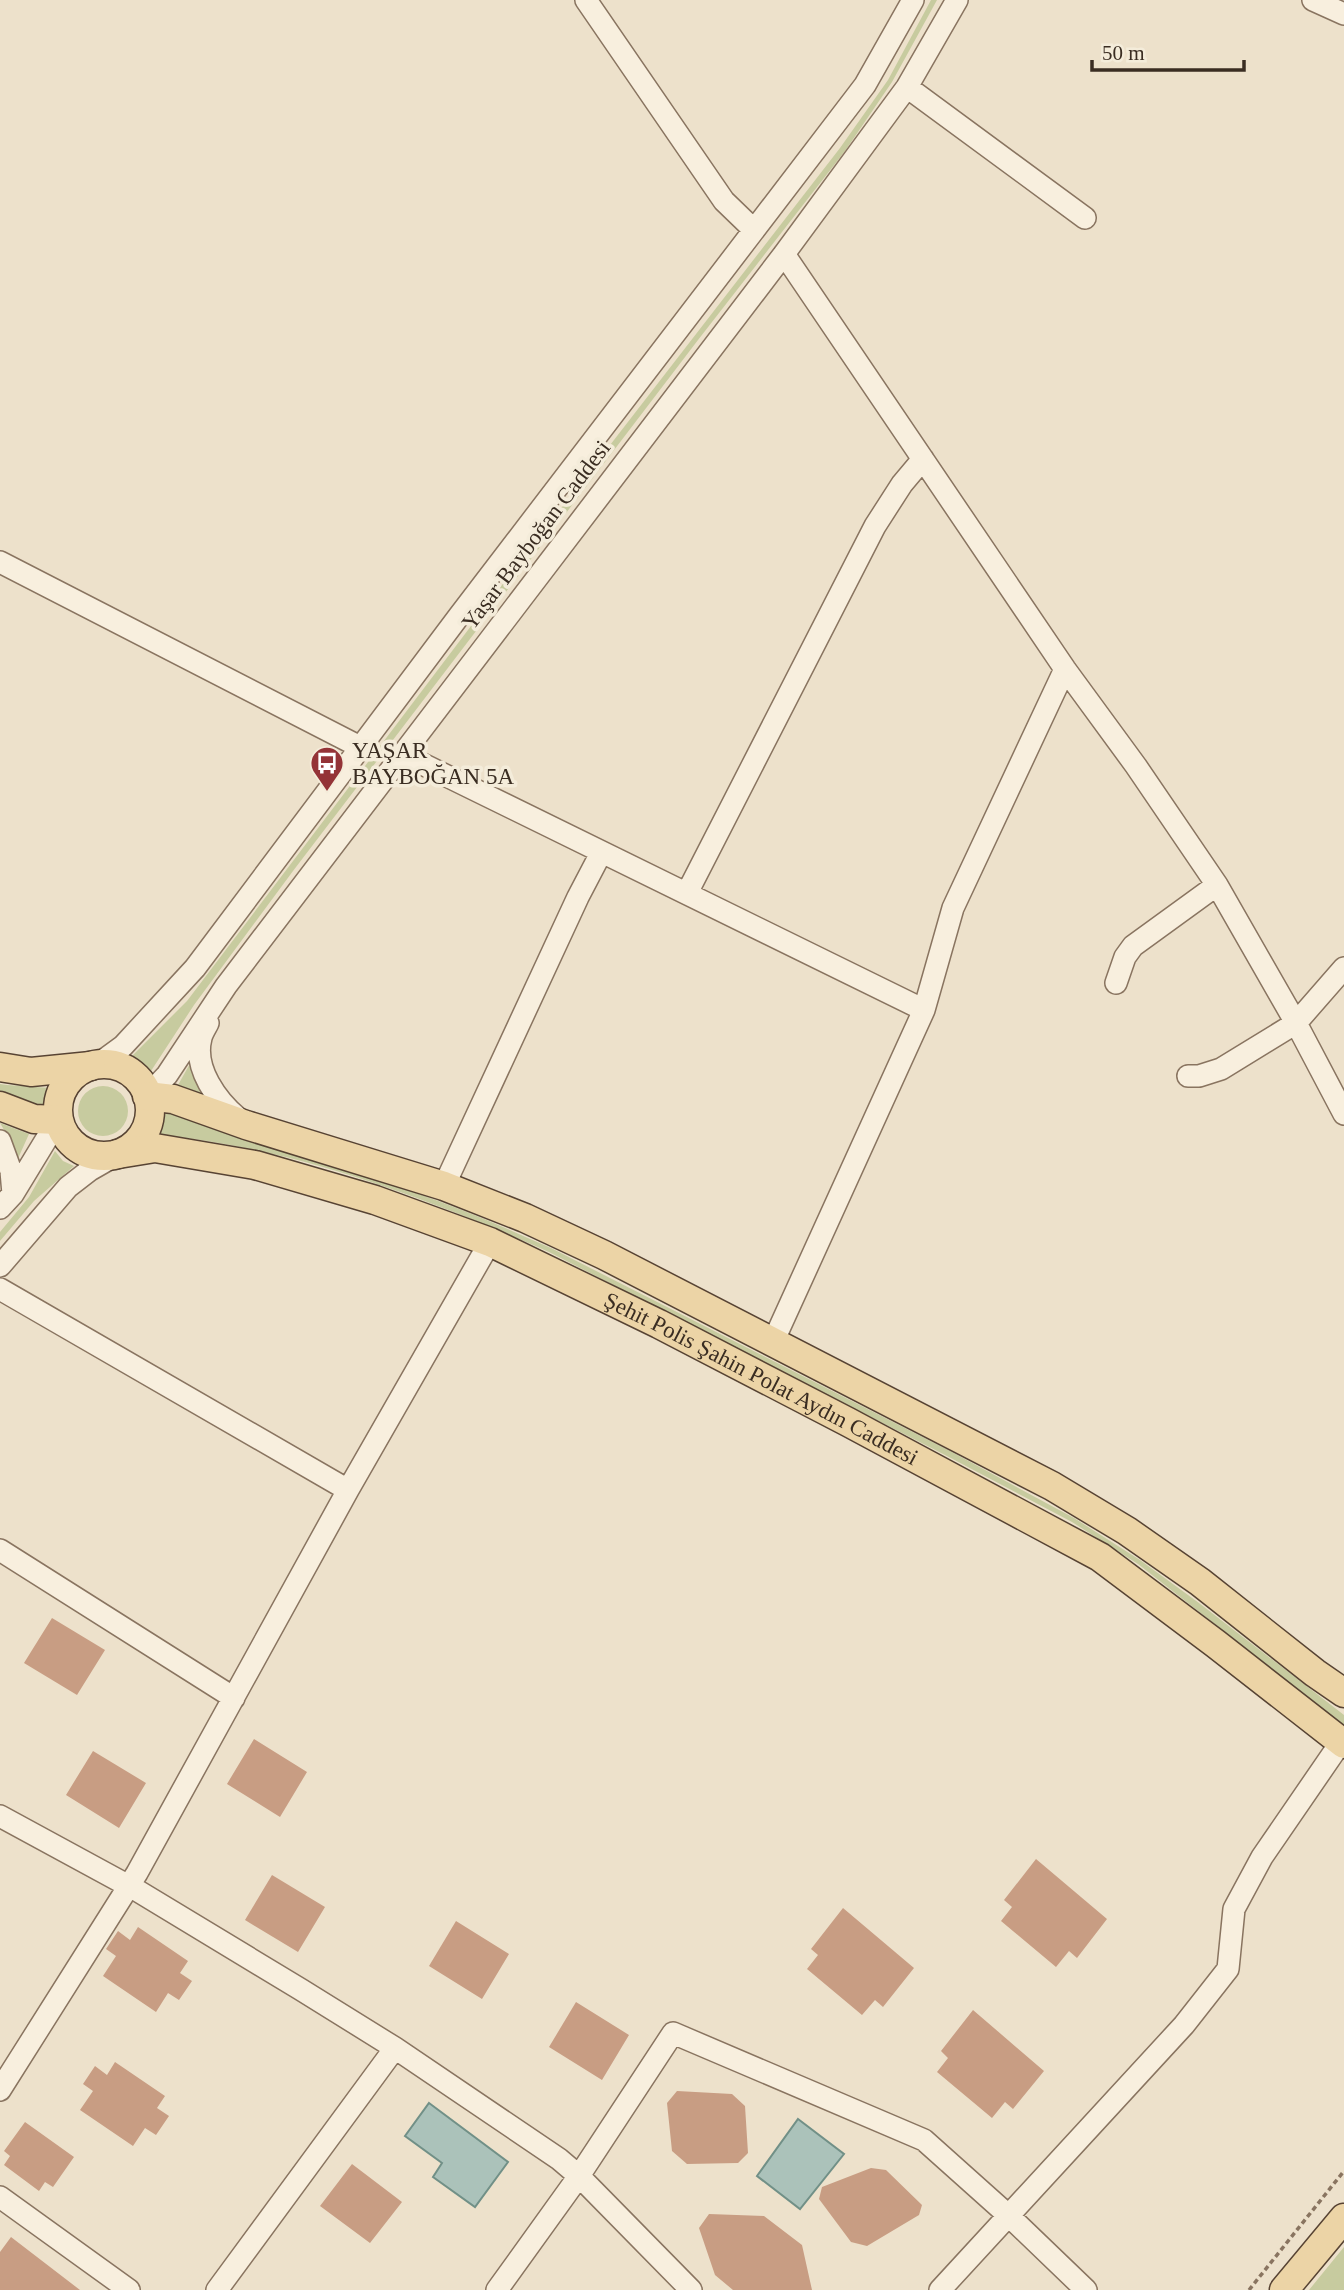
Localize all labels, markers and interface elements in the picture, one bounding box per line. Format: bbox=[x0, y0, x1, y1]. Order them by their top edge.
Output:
scale bar bbox=[1092, 28, 1244, 72]
text: 50 m bbox=[1102, 41, 1145, 65]
street label: Yaşar Bayboğan Caddesi bbox=[457, 436, 615, 634]
place label: YAŞAR BAYBOĞAN 5A bbox=[352, 738, 514, 789]
bus stop icon: YAŞAR BAYBOĞAN 5A bbox=[308, 744, 346, 793]
street label: Şehit Polis Şahin Polat Aydın Caddesi bbox=[600, 1287, 923, 1470]

